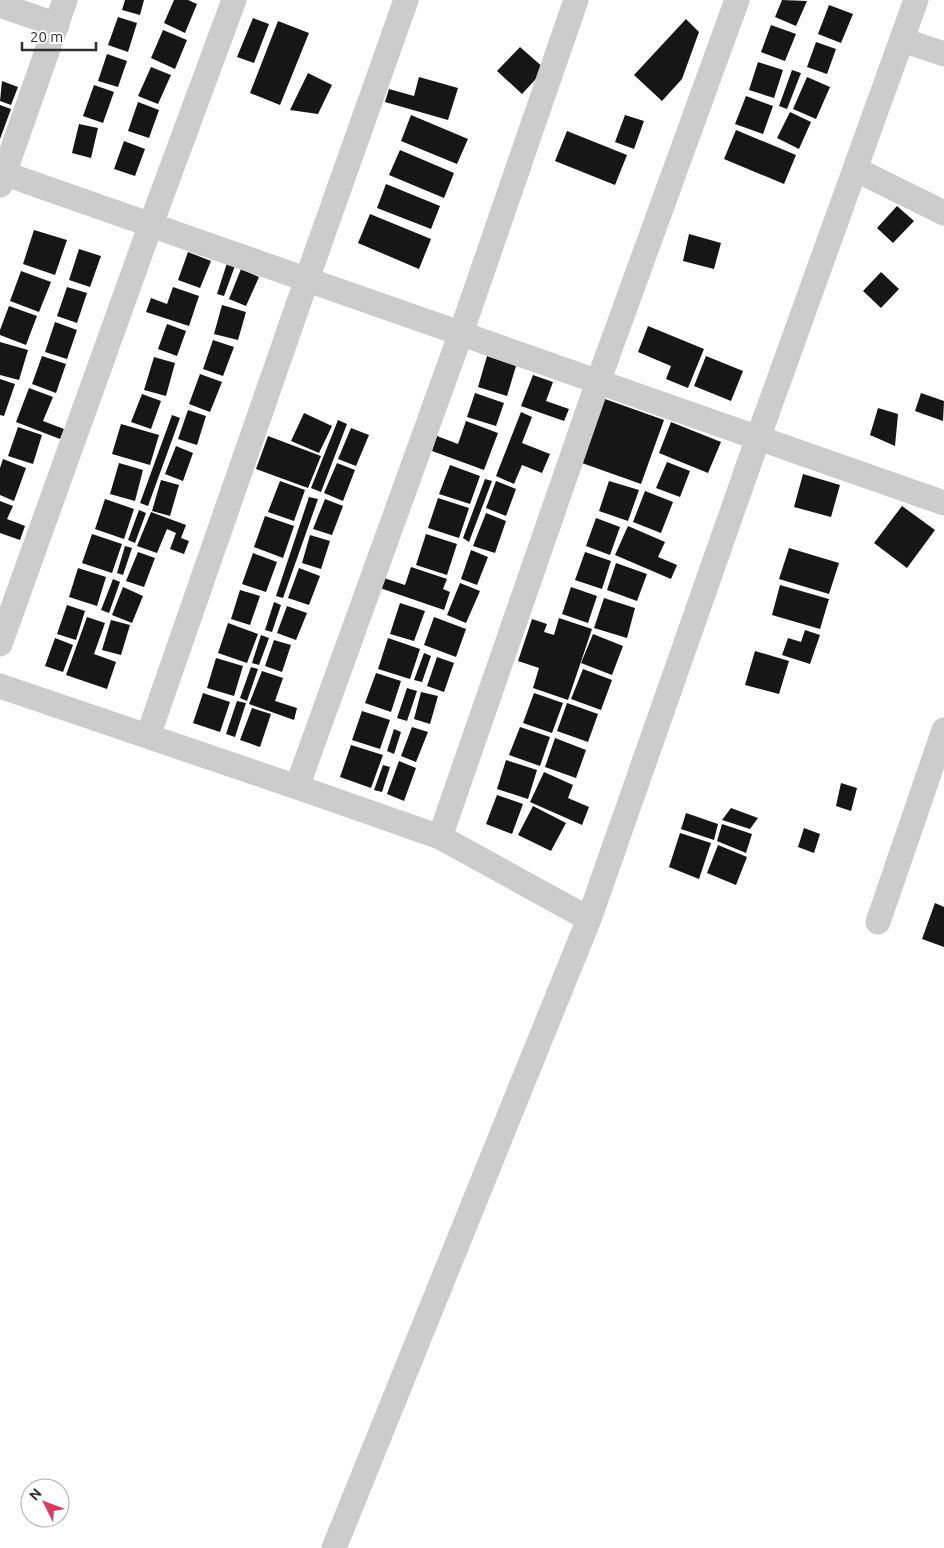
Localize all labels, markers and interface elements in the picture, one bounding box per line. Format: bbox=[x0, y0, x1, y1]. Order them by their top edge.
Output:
scale bar bbox=[22, 20, 96, 52]
text: 20 m bbox=[30, 28, 63, 45]
north arrow bbox=[20, 1478, 70, 1528]
text: N bbox=[26, 1485, 45, 1504]

